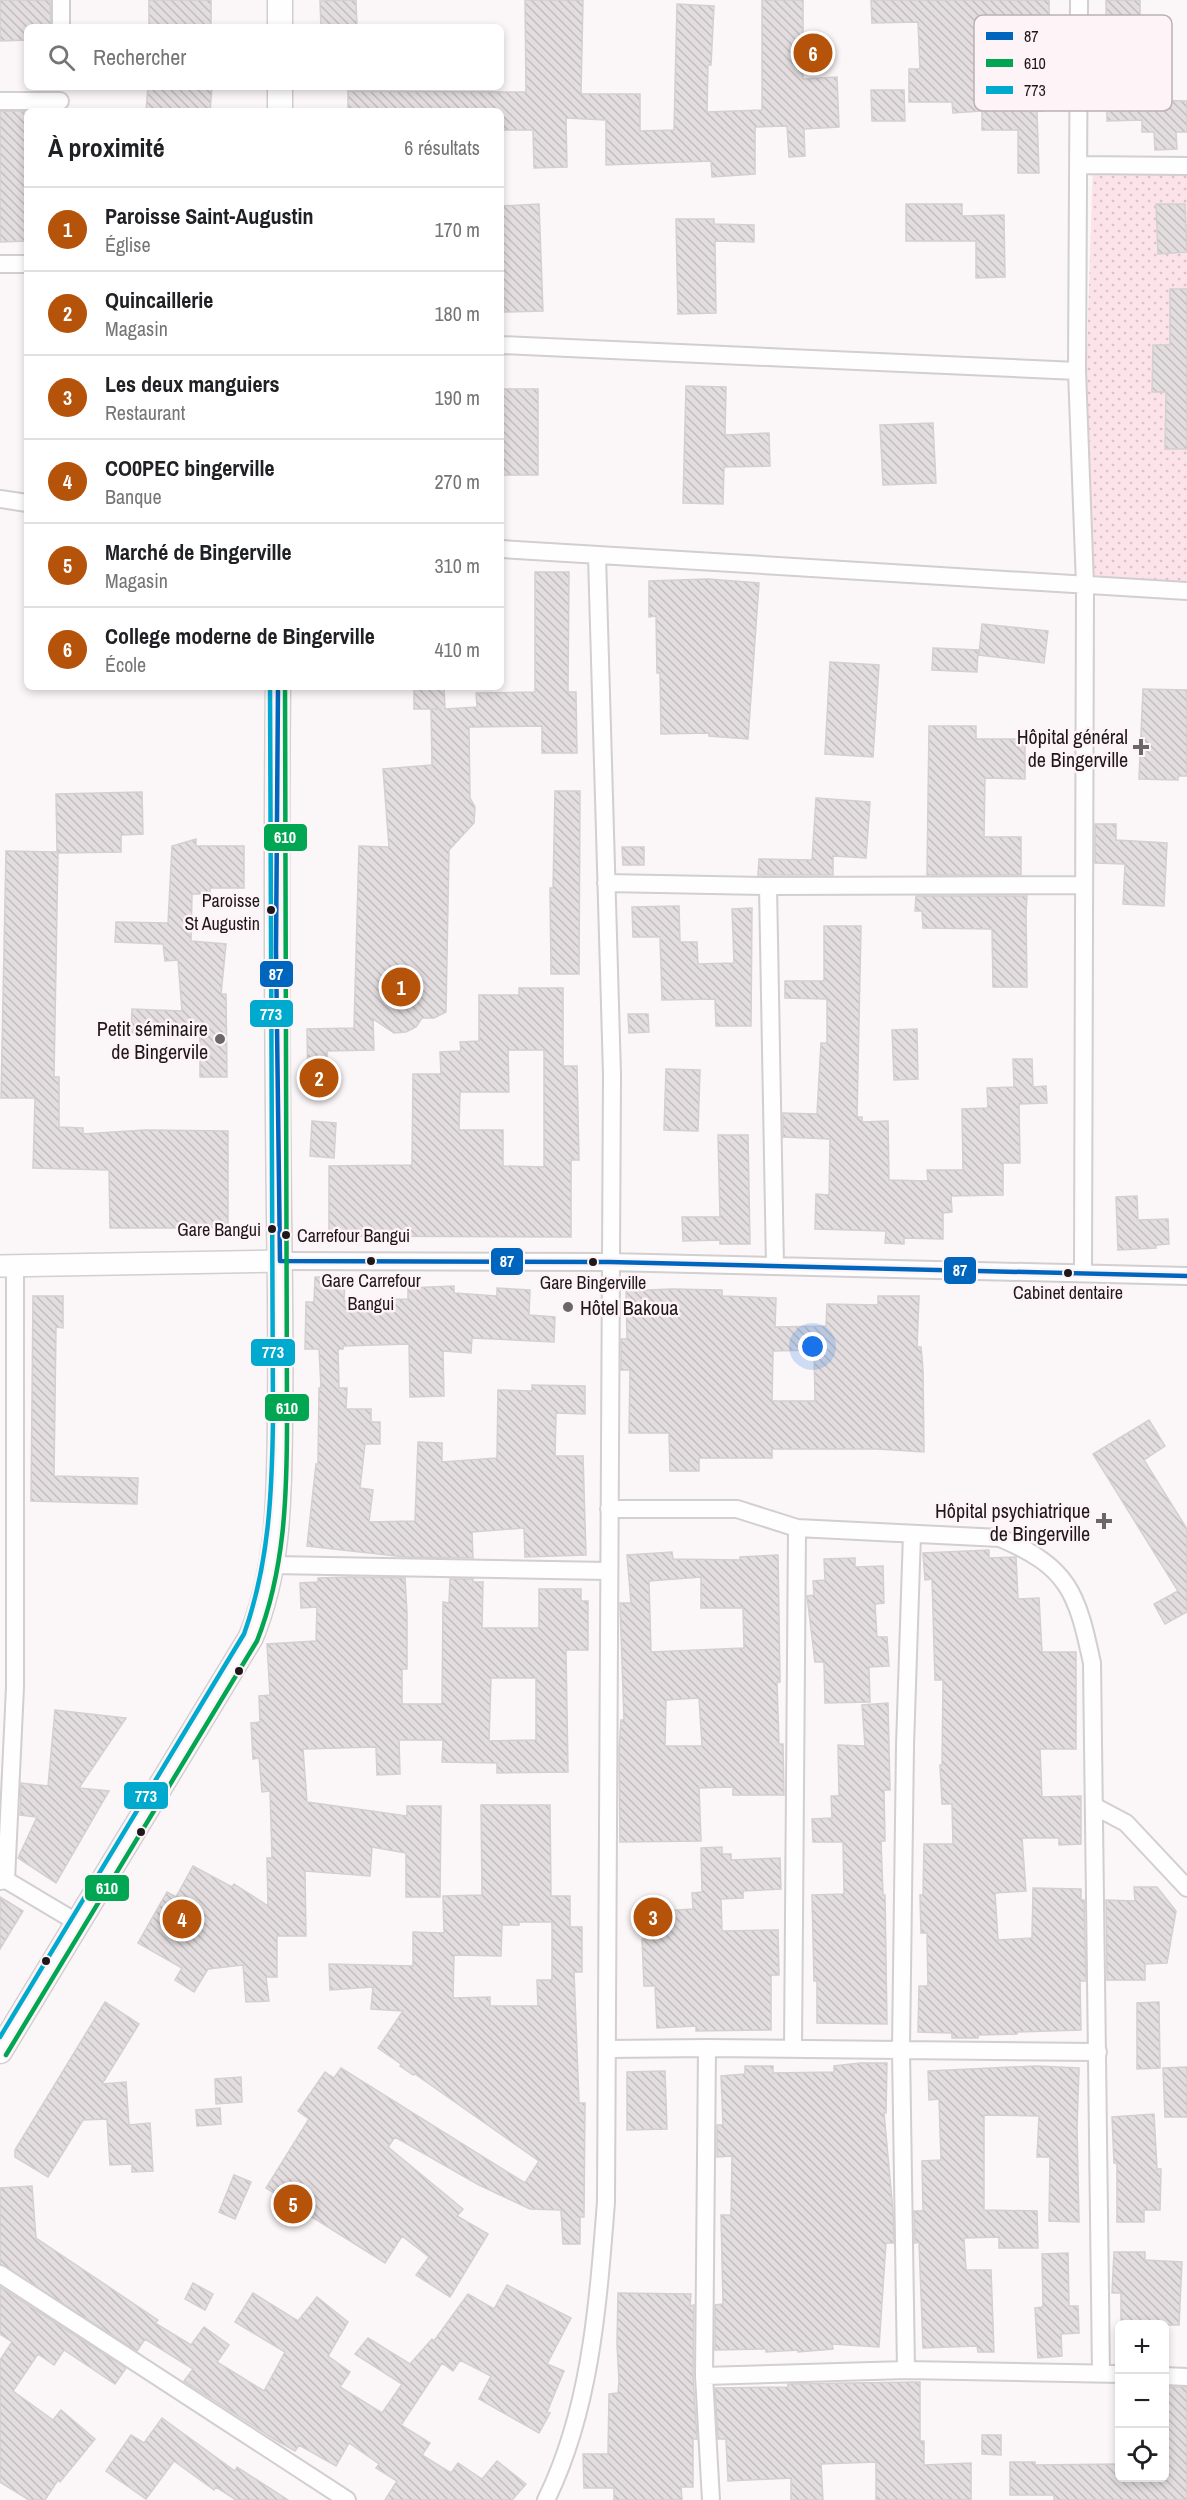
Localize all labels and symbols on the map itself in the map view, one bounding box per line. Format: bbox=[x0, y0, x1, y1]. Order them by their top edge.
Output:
legend bbox=[974, 15, 1172, 111]
text: 87 bbox=[1024, 25, 1039, 47]
pin: 6 bbox=[794, 31, 832, 76]
text: 610 bbox=[1024, 52, 1046, 74]
text: 773 bbox=[1024, 79, 1046, 101]
place label: Hôpital général de Bingerville bbox=[1017, 723, 1128, 773]
marker: Hôpital général de Bingerville bbox=[1132, 738, 1150, 756]
line badge: 610 bbox=[263, 823, 308, 852]
text: 610 bbox=[274, 826, 296, 848]
place label: Paroisse St Augustin bbox=[184, 888, 260, 936]
marker: Paroisse St Augustin bbox=[265, 904, 277, 916]
line badge: 87 bbox=[259, 960, 294, 988]
text: 87 bbox=[269, 963, 283, 985]
pin: 1 bbox=[382, 964, 420, 1010]
line badge: 773 bbox=[249, 999, 294, 1028]
text: 773 bbox=[260, 1003, 282, 1025]
place label: Petit séminaire de Bingervile bbox=[97, 1015, 208, 1065]
marker: Petit séminaire de Bingervile bbox=[213, 1032, 227, 1046]
pin: 2 bbox=[300, 1056, 338, 1100]
place label: Gare Bangui bbox=[177, 1217, 261, 1242]
marker: Gare Bangui bbox=[266, 1223, 278, 1235]
place label: Carrefour Bangui bbox=[297, 1223, 410, 1248]
marker: Carrefour Bangui bbox=[280, 1229, 292, 1241]
line badge: 87 bbox=[490, 1247, 524, 1276]
text: 87 bbox=[500, 1250, 514, 1272]
marker: Gare Carrefour Bangui bbox=[365, 1255, 377, 1267]
marker: Gare Bingerville bbox=[587, 1256, 599, 1268]
line badge: 87 bbox=[943, 1256, 977, 1285]
text: 87 bbox=[953, 1259, 967, 1281]
marker: Cabinet dentaire bbox=[1062, 1267, 1074, 1279]
place label: Gare Carrefour Bangui bbox=[321, 1268, 421, 1316]
place label: Gare Bingerville bbox=[540, 1270, 646, 1295]
place label: Cabinet dentaire bbox=[1013, 1280, 1123, 1305]
place label: Hôtel Bakoua bbox=[580, 1294, 678, 1321]
marker: Hôtel Bakoua bbox=[561, 1300, 575, 1314]
your location bbox=[798, 1332, 827, 1361]
line badge: 773 bbox=[250, 1338, 296, 1367]
text: 773 bbox=[262, 1341, 284, 1363]
line badge: 610 bbox=[264, 1393, 310, 1422]
text: 610 bbox=[276, 1397, 298, 1419]
place label: Hôpital psychiatrique de Bingerville bbox=[935, 1497, 1090, 1547]
marker: Hôpital psychiatrique de Bingerville bbox=[1095, 1512, 1113, 1530]
unlabelled marker bbox=[233, 1665, 245, 1677]
line badge: 773 bbox=[123, 1781, 169, 1810]
text: 773 bbox=[135, 1785, 157, 1807]
unlabelled marker bbox=[135, 1826, 147, 1838]
line badge: 610 bbox=[84, 1874, 130, 1902]
text: 610 bbox=[96, 1877, 118, 1899]
pin: 3 bbox=[634, 1894, 672, 1940]
pin: 4 bbox=[162, 1896, 201, 1942]
unlabelled marker bbox=[40, 1955, 52, 1967]
pin: 5 bbox=[274, 2182, 312, 2226]

